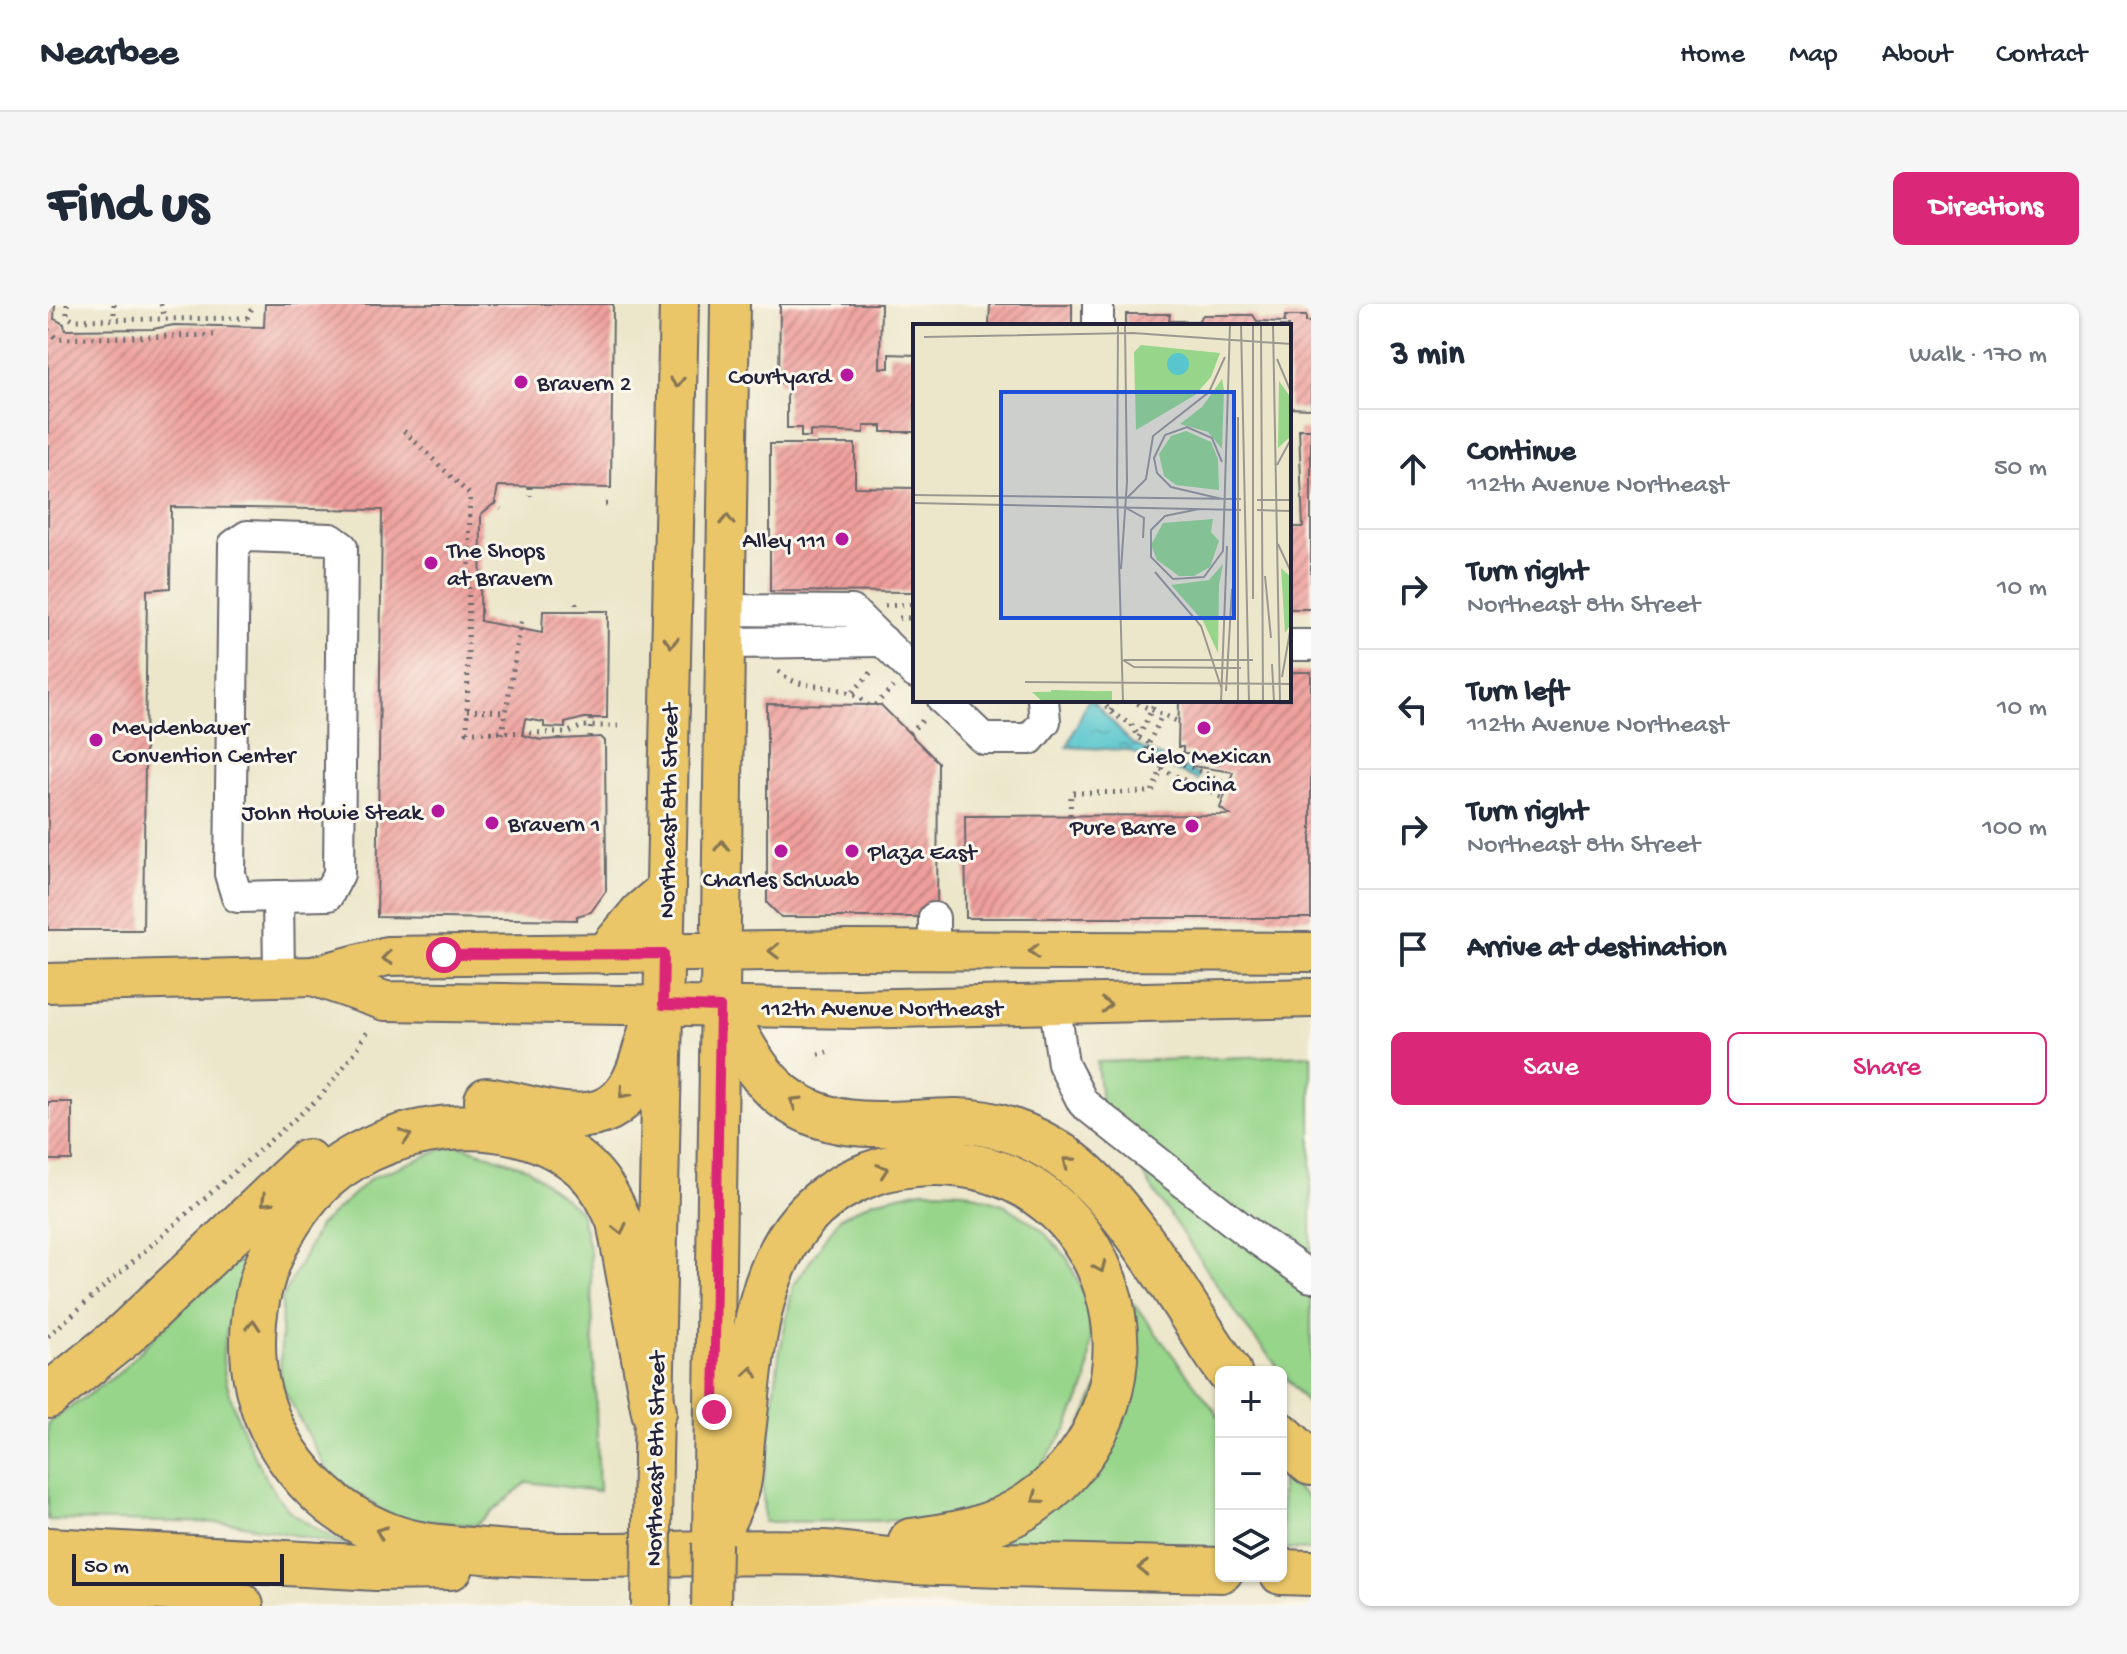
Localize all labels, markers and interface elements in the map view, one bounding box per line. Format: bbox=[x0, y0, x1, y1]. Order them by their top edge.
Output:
text: Nearbee bbox=[40, 33, 178, 77]
text: Home bbox=[1680, 39, 1745, 72]
text: Map bbox=[1789, 39, 1838, 72]
text: About bbox=[1882, 39, 1952, 72]
text: Contact bbox=[1996, 39, 2087, 72]
button: Directions bbox=[1893, 172, 2079, 245]
text: Find us bbox=[48, 175, 208, 241]
inset map bbox=[913, 324, 1291, 702]
text: 3 min bbox=[1391, 336, 1464, 376]
text: Walk · 170 m bbox=[1909, 341, 2047, 372]
place label: Courtyard bbox=[728, 364, 833, 393]
marker: Courtyard bbox=[838, 366, 856, 384]
place label: Bravern 2 bbox=[536, 371, 632, 400]
marker: Bravern 2 bbox=[512, 373, 530, 391]
one-way arrow bbox=[668, 376, 686, 389]
text: Continue bbox=[1467, 436, 1576, 471]
icon: ahead bbox=[1391, 447, 1435, 491]
text: 50 m bbox=[1994, 454, 2047, 485]
text: 112th Avenue Northeast bbox=[1467, 471, 1728, 502]
one-way arrow bbox=[718, 513, 736, 526]
place label: Alley 111 bbox=[742, 528, 826, 557]
marker: Alley 111 bbox=[833, 530, 851, 548]
place label: The Shops at Bravern bbox=[445, 538, 553, 595]
marker: The Shops at Bravern bbox=[422, 554, 440, 572]
text: Turn right bbox=[1467, 556, 1587, 591]
icon: right bbox=[1391, 567, 1435, 611]
text: 10 m bbox=[1997, 574, 2047, 605]
text: Northeast 8th Street bbox=[1467, 591, 1700, 622]
one-way arrow bbox=[662, 636, 680, 649]
text: Turn left bbox=[1467, 676, 1568, 711]
icon: left bbox=[1391, 687, 1435, 731]
text: 10 m bbox=[1997, 694, 2047, 725]
street label: Northeast 8th Street bbox=[654, 701, 687, 919]
text: 112th Avenue Northeast bbox=[1467, 711, 1728, 742]
place label: Meydenbauer Convention Center bbox=[112, 715, 298, 772]
marker: Cielo Mexican Cocina bbox=[1195, 719, 1213, 737]
marker: Meydenbauer Convention Center bbox=[87, 731, 105, 749]
place label: Cielo Mexican Cocina bbox=[1137, 744, 1271, 801]
text: Turn right bbox=[1467, 796, 1587, 831]
place label: John Howie Steak bbox=[241, 800, 424, 829]
marker: John Howie Steak bbox=[429, 802, 447, 820]
icon: right bbox=[1391, 807, 1435, 851]
place label: Bravern 1 bbox=[507, 812, 600, 841]
marker: Bravern 1 bbox=[483, 814, 501, 832]
text: 100 m bbox=[1982, 814, 2047, 845]
place label: Pure Barre bbox=[1069, 815, 1177, 844]
marker: Pure Barre bbox=[1183, 817, 1201, 835]
text: Northeast 8th Street bbox=[1467, 831, 1700, 862]
one-way arrow bbox=[713, 839, 731, 852]
place label: Plaza East bbox=[867, 840, 979, 869]
marker: Charles Schwab bbox=[772, 842, 790, 860]
marker: Plaza East bbox=[843, 842, 861, 860]
place label: Charles Schwab bbox=[703, 867, 860, 896]
icon: arrive bbox=[1391, 927, 1435, 971]
text: Arrive at destination bbox=[1467, 932, 1727, 967]
route start bbox=[426, 937, 462, 973]
one-way arrow bbox=[767, 942, 780, 960]
one-way arrow bbox=[1027, 942, 1040, 960]
one-way arrow bbox=[380, 949, 393, 966]
street label: 112th Avenue Northeast bbox=[760, 996, 1005, 1025]
one-way arrow bbox=[1100, 996, 1113, 1013]
button: Save bbox=[1391, 1032, 1711, 1105]
button: Share bbox=[1727, 1032, 2047, 1105]
one-way arrow bbox=[619, 1083, 634, 1098]
one-way arrow bbox=[789, 1097, 804, 1112]
one-way arrow bbox=[399, 1129, 413, 1145]
one-way arrow bbox=[1063, 1157, 1077, 1172]
one-way arrow bbox=[875, 1164, 889, 1180]
one-way arrow bbox=[261, 1191, 275, 1206]
one-way arrow bbox=[611, 1221, 628, 1235]
one-way arrow bbox=[1090, 1259, 1106, 1273]
one-way arrow bbox=[244, 1318, 261, 1331]
street label: Northeast 8th Street bbox=[641, 1349, 674, 1567]
one-way arrow bbox=[742, 1365, 759, 1379]
map controls bbox=[1215, 1366, 1287, 1582]
button: + bbox=[1215, 1366, 1287, 1438]
route end bbox=[696, 1394, 732, 1430]
button: − bbox=[1215, 1438, 1287, 1510]
one-way arrow bbox=[1031, 1488, 1045, 1503]
button: layers bbox=[1215, 1510, 1287, 1582]
one-way arrow bbox=[375, 1525, 389, 1542]
scale bar bbox=[72, 1550, 284, 1586]
text: 50 m bbox=[84, 1555, 129, 1581]
one-way arrow bbox=[1136, 1560, 1149, 1577]

